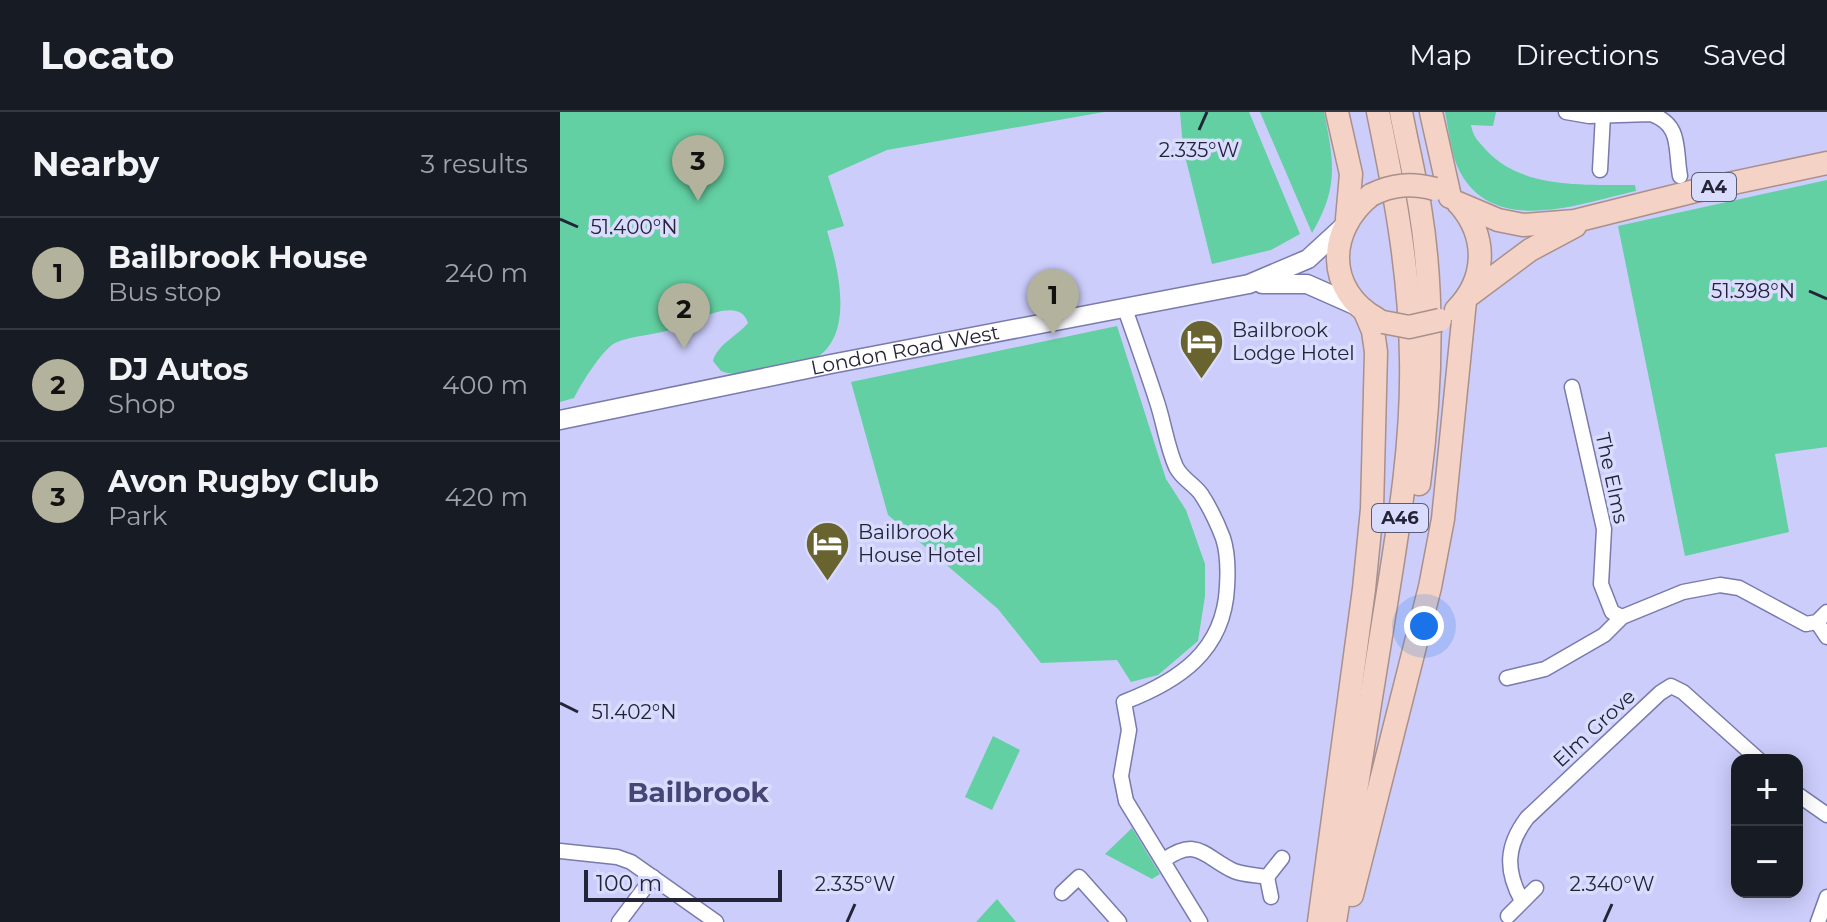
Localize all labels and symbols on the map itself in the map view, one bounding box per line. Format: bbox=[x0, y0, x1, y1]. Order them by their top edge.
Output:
pin: 3 bbox=[672, 135, 724, 201]
text: 2.335°W bbox=[1159, 138, 1239, 162]
road number: A4 bbox=[1692, 173, 1736, 201]
text: 51.400°N bbox=[591, 215, 677, 239]
pin: 1 bbox=[1027, 269, 1079, 335]
text: 51.398°N bbox=[1711, 279, 1795, 303]
pin: 2 bbox=[658, 283, 710, 349]
hotel icon: Bailbrook Lodge Hotel bbox=[1177, 318, 1225, 381]
place label: Bailbrook Lodge Hotel bbox=[1232, 318, 1355, 365]
street label: London Road West bbox=[809, 320, 1001, 380]
street label: The Elms bbox=[1591, 430, 1633, 526]
road number: A46 bbox=[1372, 504, 1428, 532]
hotel icon: Bailbrook House Hotel bbox=[803, 520, 851, 583]
place label: Bailbrook House Hotel bbox=[858, 520, 981, 567]
your location bbox=[1404, 606, 1444, 646]
street label: Elm Grove bbox=[1548, 684, 1640, 772]
text: 51.402°N bbox=[592, 700, 677, 724]
district label: Bailbrook bbox=[627, 775, 770, 809]
scale bar bbox=[584, 866, 782, 902]
text: 2.335°W bbox=[815, 872, 895, 896]
text: 2.340°W bbox=[1570, 872, 1654, 896]

